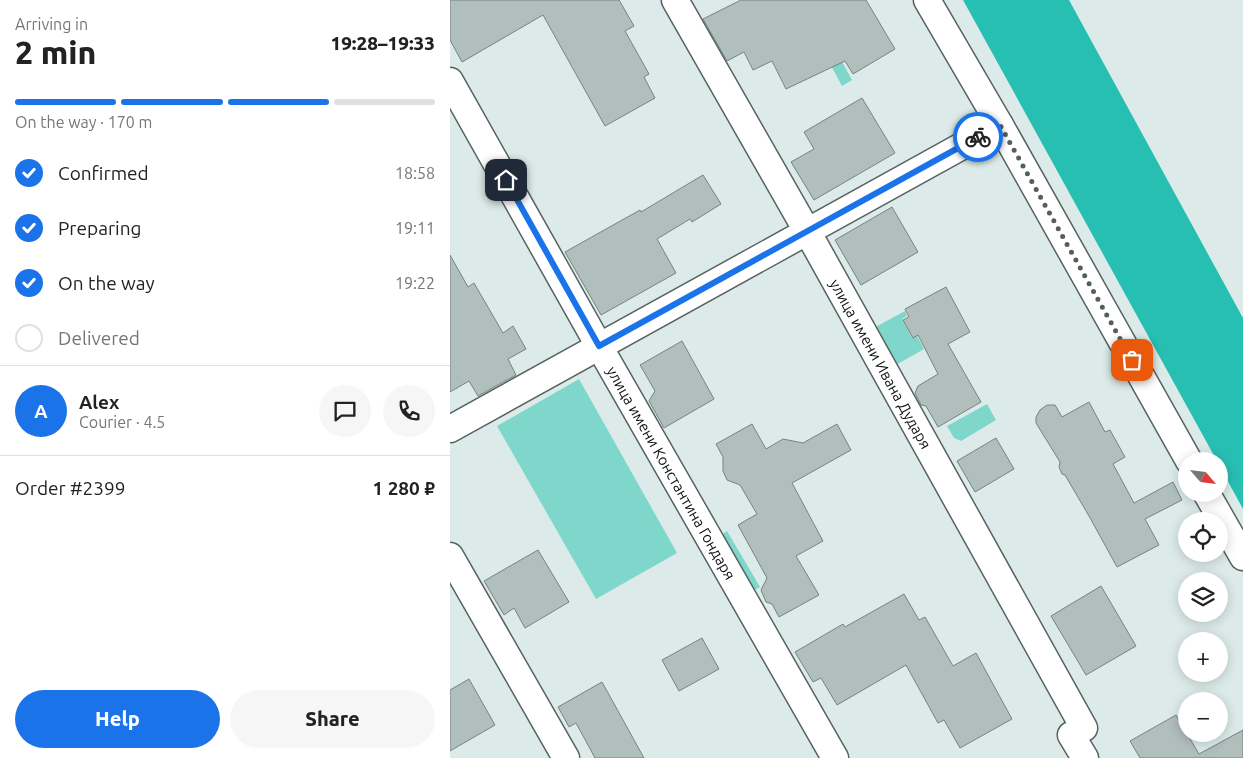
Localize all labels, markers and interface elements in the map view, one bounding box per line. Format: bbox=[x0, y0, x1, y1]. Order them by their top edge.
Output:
text: Arriving in bbox=[15, 15, 88, 33]
text: 19:28–19:33 bbox=[330, 32, 435, 54]
text: 2 min bbox=[15, 34, 96, 70]
courier bbox=[953, 112, 1003, 162]
text: On the way · 170 m bbox=[15, 113, 152, 131]
icon: bike bbox=[964, 123, 992, 151]
icon: check bbox=[15, 159, 43, 187]
pin bbox=[485, 159, 527, 201]
text: Confirmed bbox=[58, 162, 149, 184]
text: 18:58 bbox=[395, 164, 435, 182]
icon: home bbox=[492, 166, 520, 194]
icon: check bbox=[15, 214, 43, 242]
text: Preparing bbox=[58, 217, 142, 239]
text: 19:11 bbox=[395, 219, 435, 237]
icon: check bbox=[15, 269, 43, 297]
text: On the way bbox=[58, 272, 155, 294]
text: 19:22 bbox=[395, 274, 435, 292]
street label: улица имени Ивана Дударя bbox=[827, 276, 935, 452]
text: Delivered bbox=[58, 327, 140, 349]
pin bbox=[1111, 339, 1153, 381]
icon: bag bbox=[1118, 346, 1146, 374]
street label: улица имени Константина Гондаря bbox=[604, 363, 739, 582]
button: chat bbox=[319, 385, 371, 437]
button: phone bbox=[383, 385, 435, 437]
text: Alex bbox=[79, 391, 119, 413]
text: A bbox=[34, 400, 48, 422]
text: Courier · 4.5 bbox=[79, 413, 165, 431]
north arrow bbox=[1178, 452, 1228, 502]
map controls bbox=[1178, 452, 1228, 742]
text: Order #2399 bbox=[15, 477, 125, 499]
text: 1 280 ₽ bbox=[372, 477, 435, 499]
button: locate bbox=[1178, 512, 1228, 562]
button: layers bbox=[1178, 572, 1228, 622]
button: + bbox=[1178, 632, 1228, 682]
button: Help bbox=[15, 690, 220, 748]
button: Share bbox=[230, 690, 435, 748]
button: − bbox=[1178, 692, 1228, 742]

